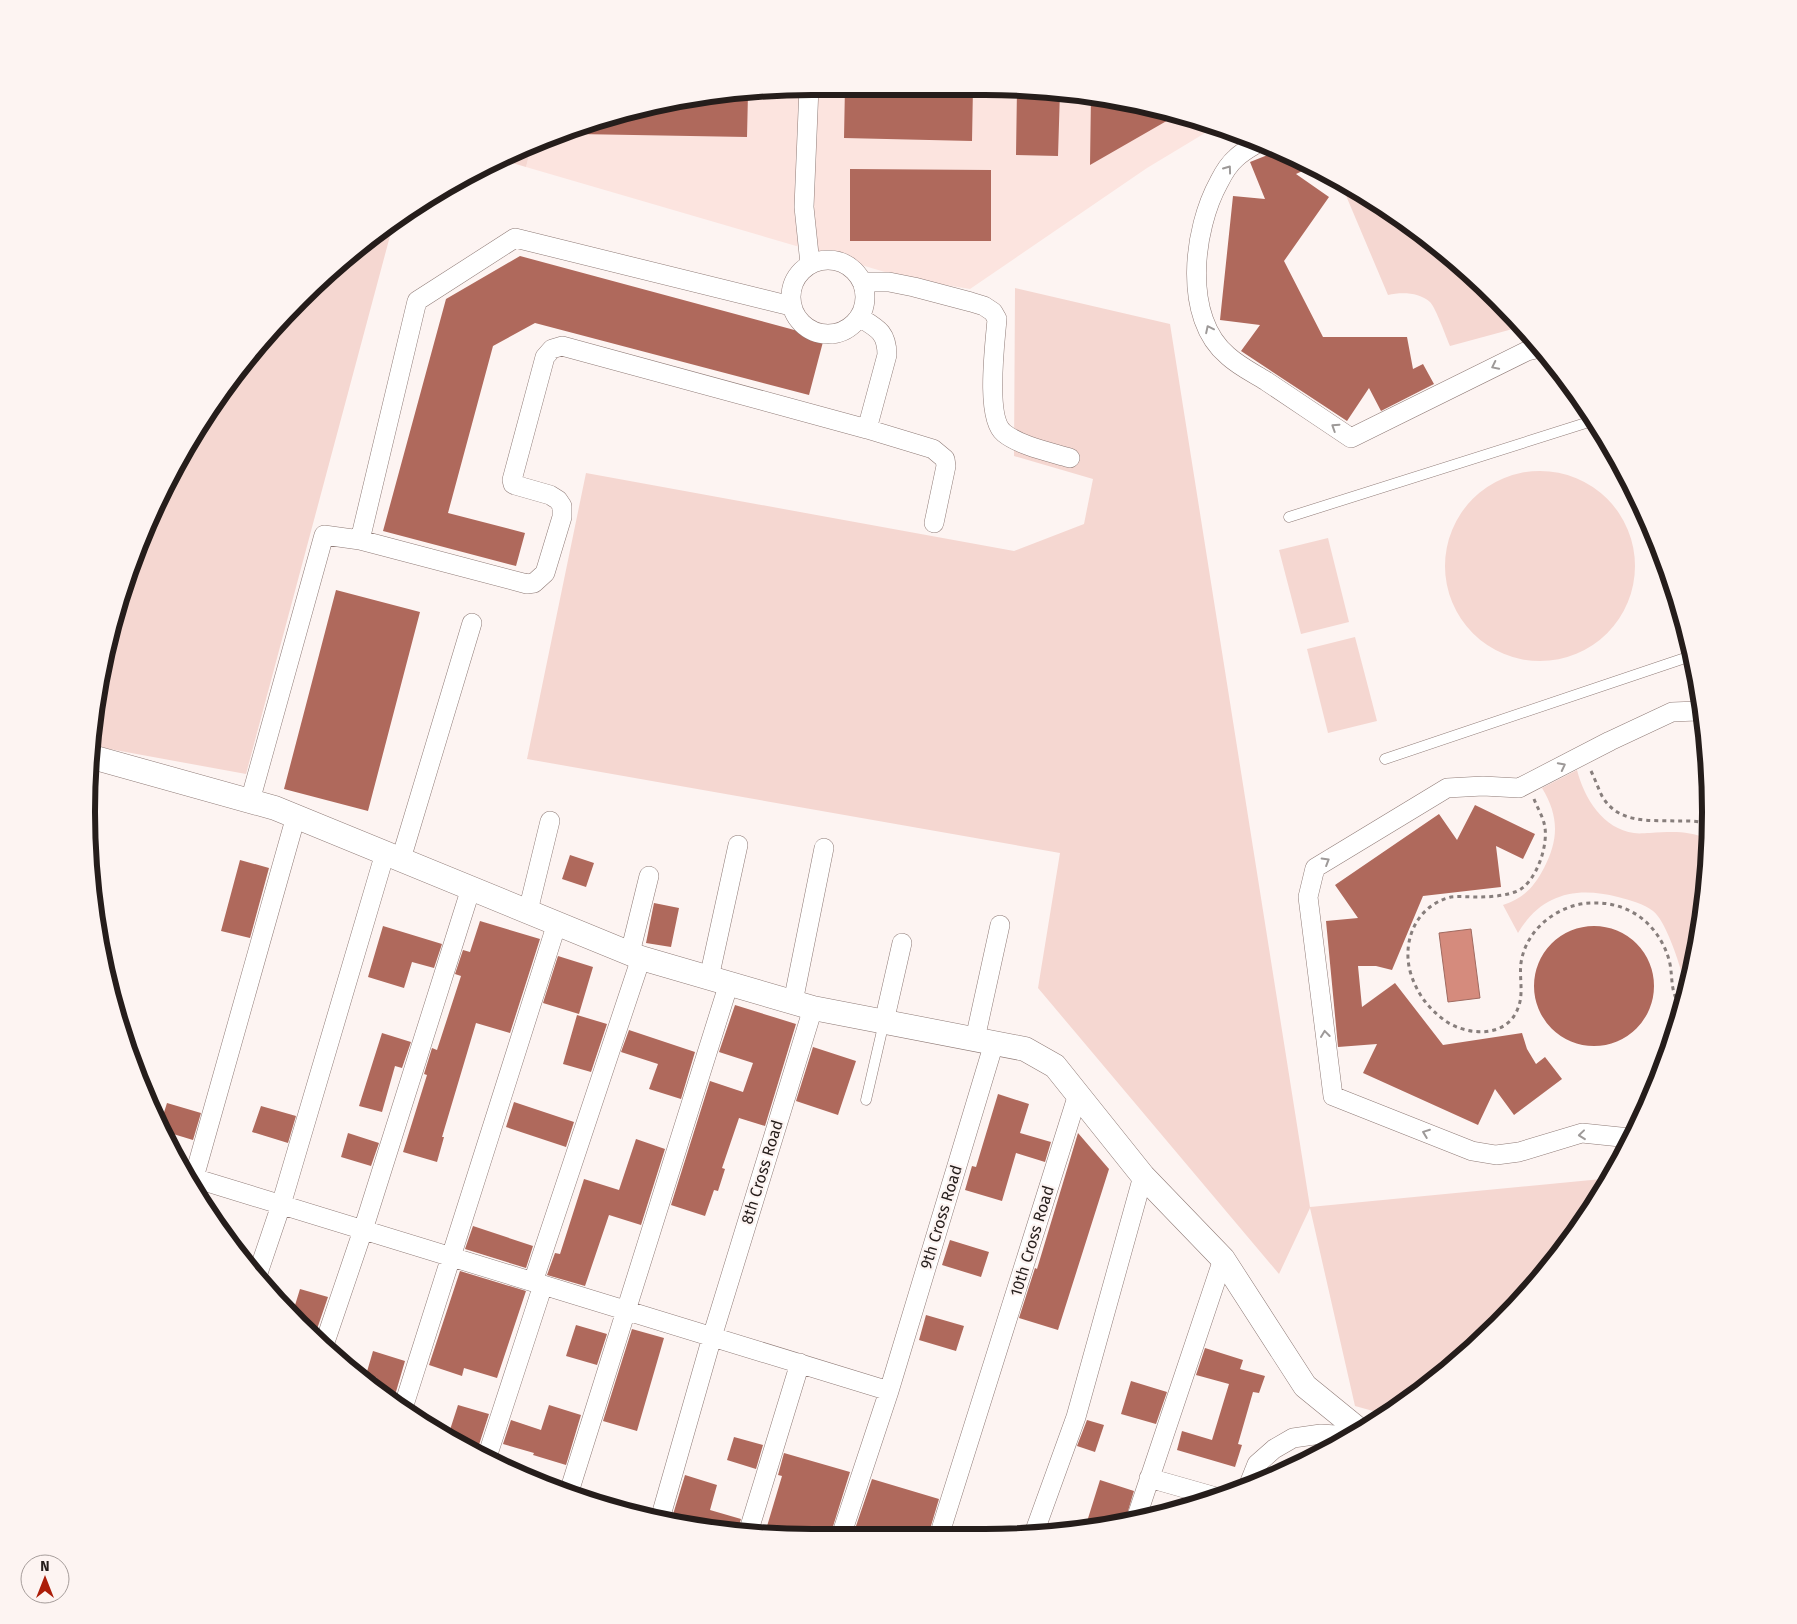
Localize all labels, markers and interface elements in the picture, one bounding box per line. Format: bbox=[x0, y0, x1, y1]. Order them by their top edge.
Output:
one-way arrow bbox=[1222, 166, 1230, 175]
one-way arrow bbox=[1205, 325, 1215, 334]
one-way arrow bbox=[1491, 360, 1500, 370]
one-way arrow bbox=[1332, 424, 1341, 433]
one-way arrow bbox=[1557, 762, 1566, 772]
one-way arrow bbox=[1320, 858, 1329, 868]
one-way arrow bbox=[1320, 1029, 1331, 1037]
street label: 8th Cross Road bbox=[737, 1118, 787, 1226]
one-way arrow bbox=[1422, 1128, 1431, 1139]
one-way arrow bbox=[1577, 1129, 1585, 1140]
street label: 9th Cross Road bbox=[916, 1163, 966, 1271]
street label: 10th Cross Road bbox=[1006, 1183, 1058, 1299]
north arrow bbox=[20, 1554, 70, 1604]
text: N bbox=[40, 1558, 50, 1575]

